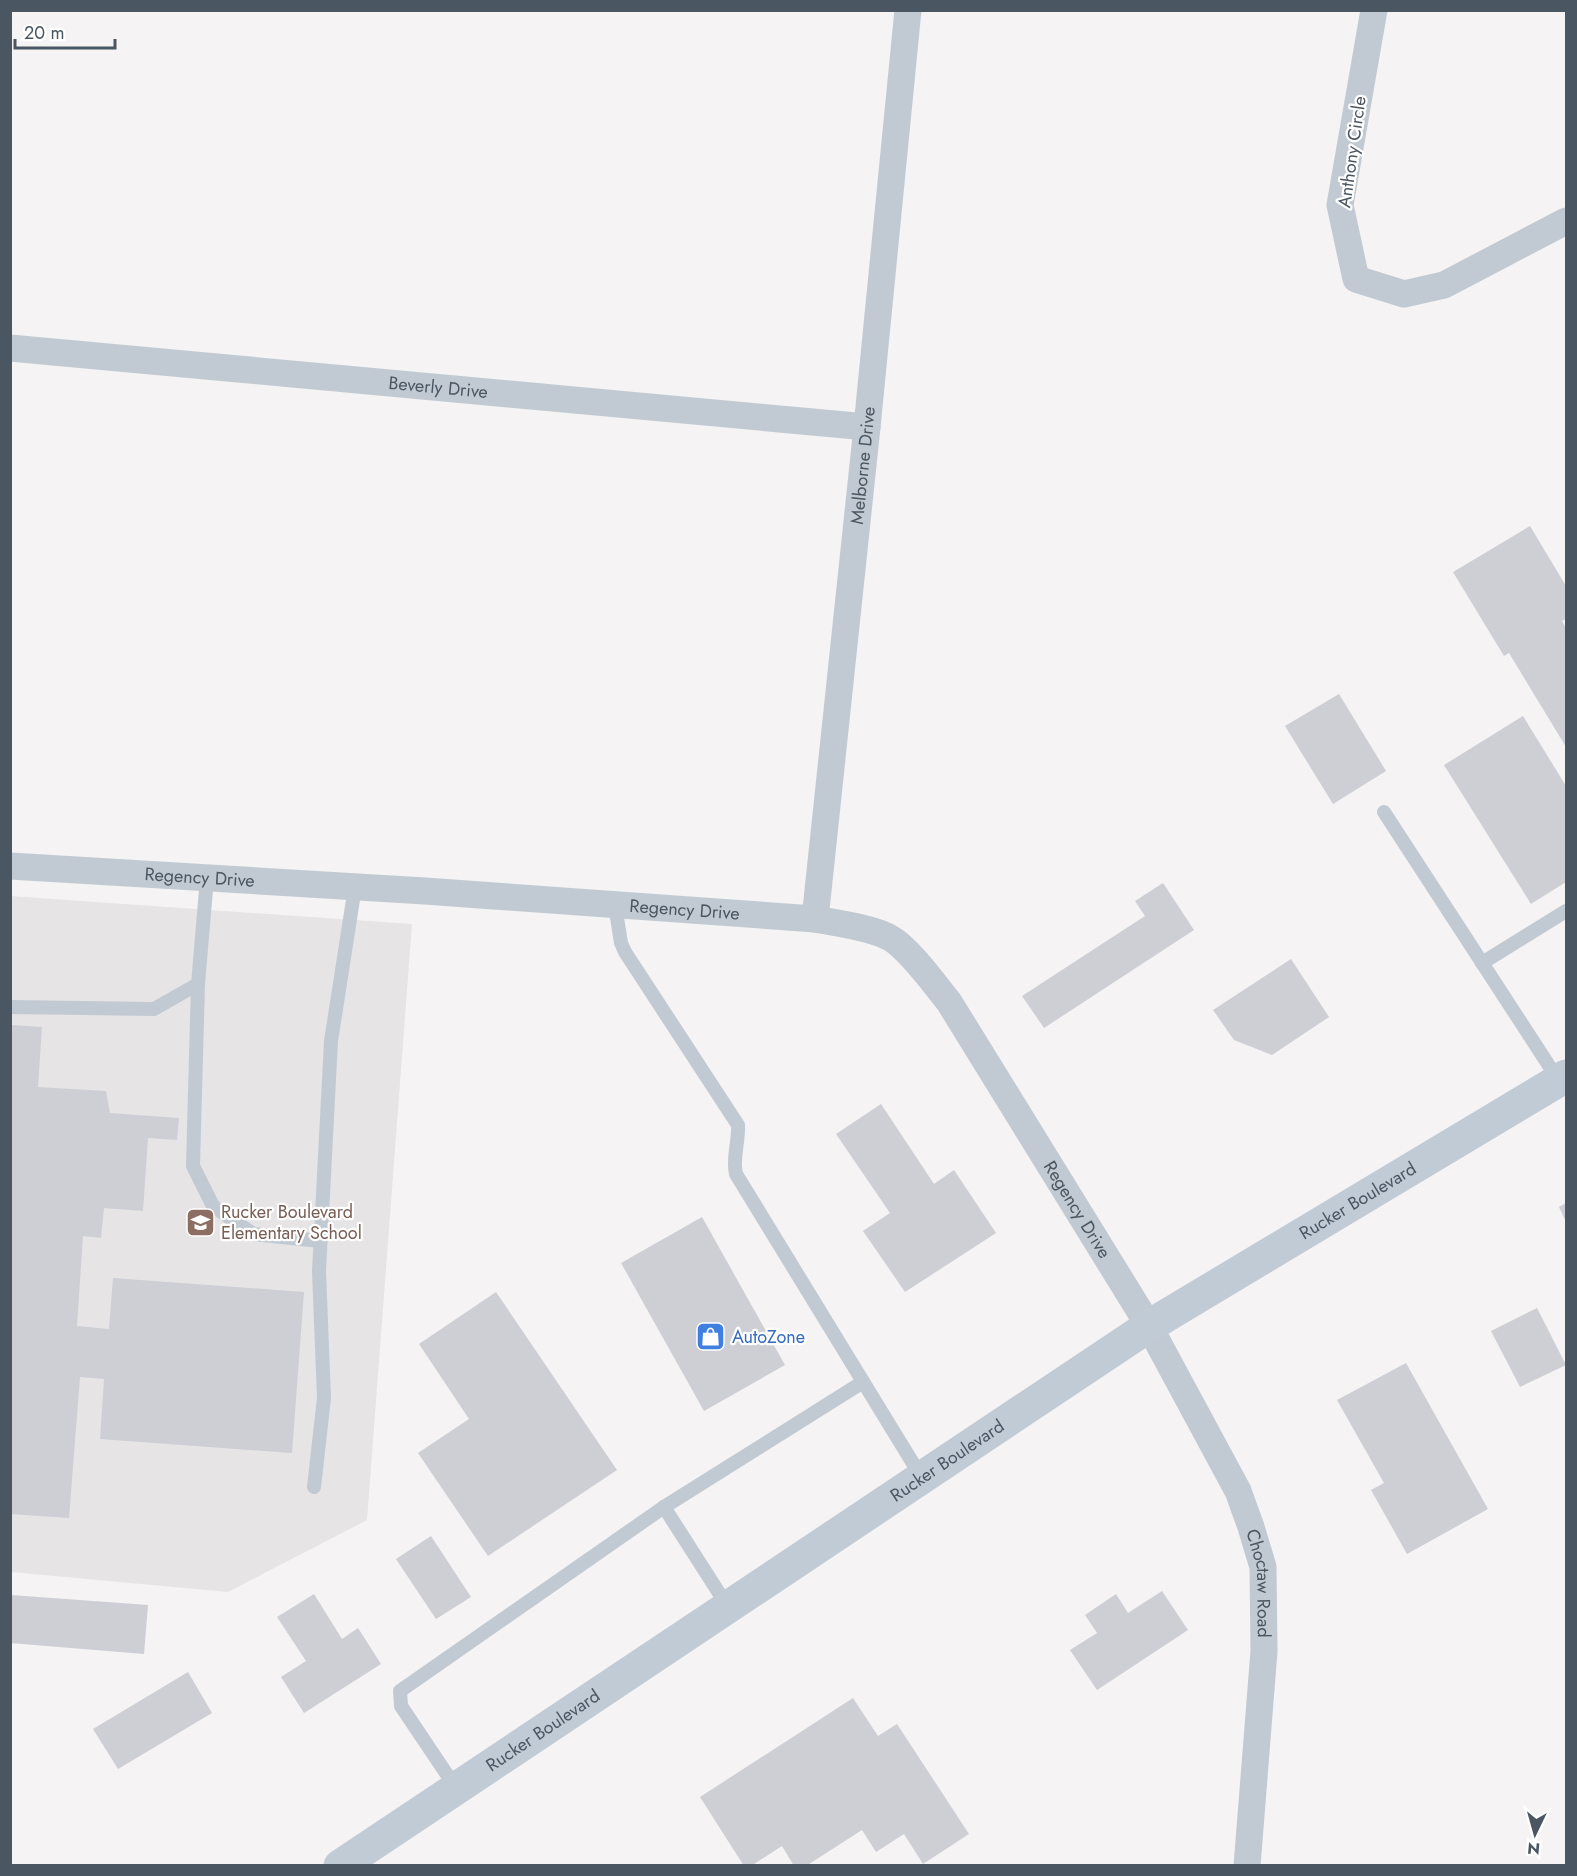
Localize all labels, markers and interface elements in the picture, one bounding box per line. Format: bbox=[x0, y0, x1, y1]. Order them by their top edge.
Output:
scale bar bbox=[15, 12, 116, 50]
text: 20 m bbox=[24, 20, 64, 46]
street label: Anthony Circle bbox=[1331, 94, 1373, 210]
street label: Beverly Drive bbox=[387, 370, 489, 405]
street label: Melborne Drive bbox=[844, 405, 882, 526]
street label: Regency Drive bbox=[144, 861, 256, 894]
street label: Regency Drive bbox=[629, 893, 741, 927]
street label: Regency Drive bbox=[1037, 1156, 1117, 1263]
street label: Rucker Boulevard bbox=[1294, 1156, 1421, 1246]
place label: Rucker Boulevard Elementary School bbox=[221, 1199, 362, 1246]
school or university icon: Rucker Boulevard Elementary School bbox=[184, 1206, 216, 1238]
shop icon: AutoZone bbox=[695, 1321, 727, 1353]
place label: AutoZone bbox=[732, 1324, 805, 1350]
street label: Rucker Boulevard bbox=[885, 1413, 1009, 1508]
street label: Choctaw Road bbox=[1239, 1526, 1277, 1638]
street label: Rucker Boulevard bbox=[481, 1683, 605, 1778]
north arrow bbox=[1505, 1804, 1565, 1864]
text: N bbox=[1526, 1836, 1541, 1860]

